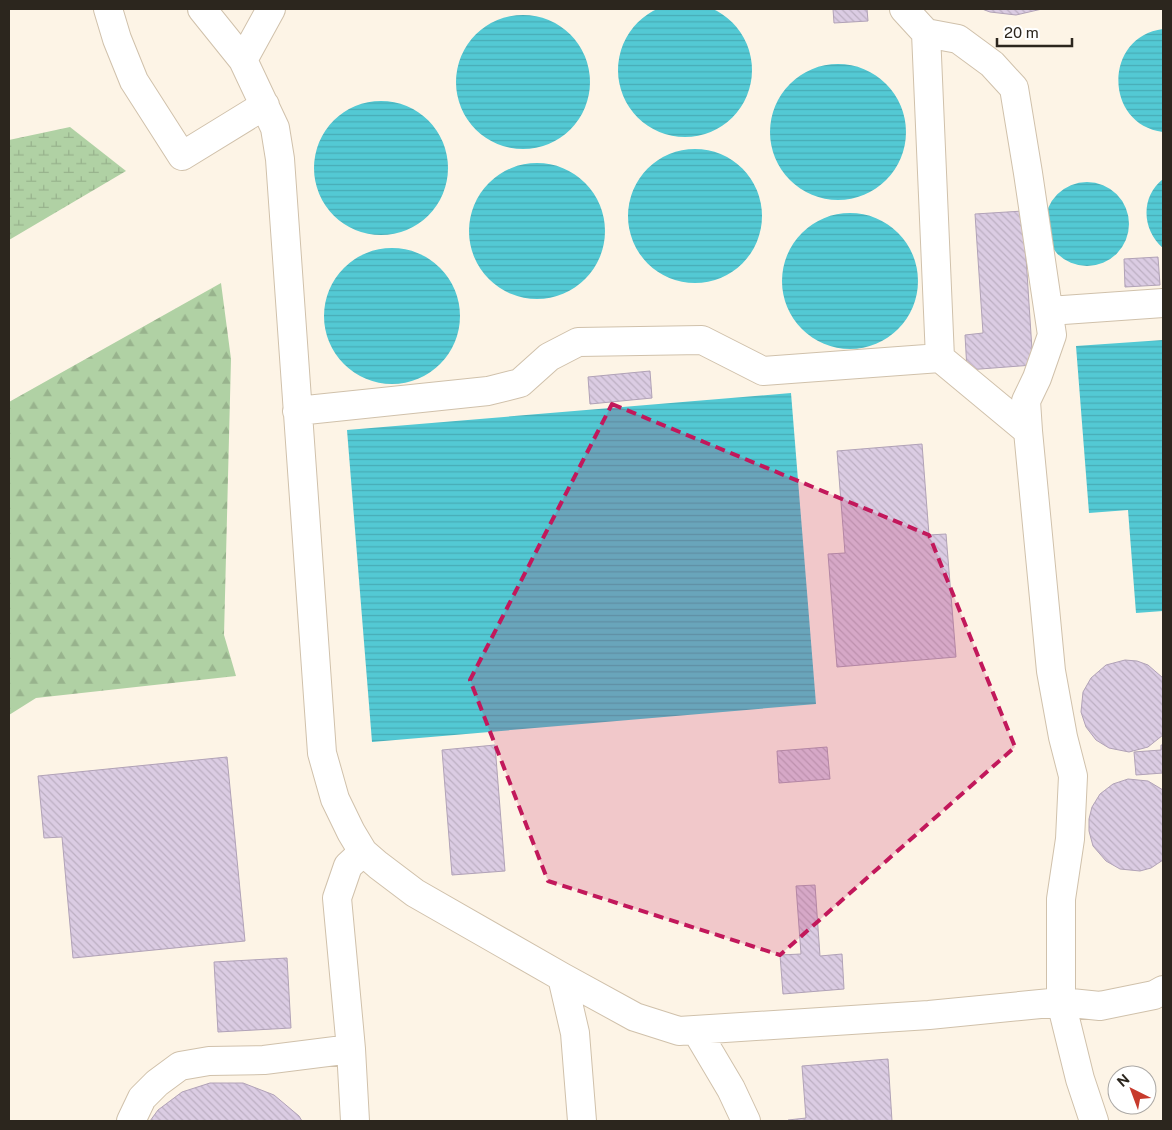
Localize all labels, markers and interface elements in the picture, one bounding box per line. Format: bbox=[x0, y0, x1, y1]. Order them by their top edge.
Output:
scale bar bbox=[997, 15, 1072, 47]
text: 20 m bbox=[1004, 24, 1039, 41]
north arrow bbox=[1107, 1065, 1157, 1115]
text: N bbox=[1114, 1071, 1133, 1090]

